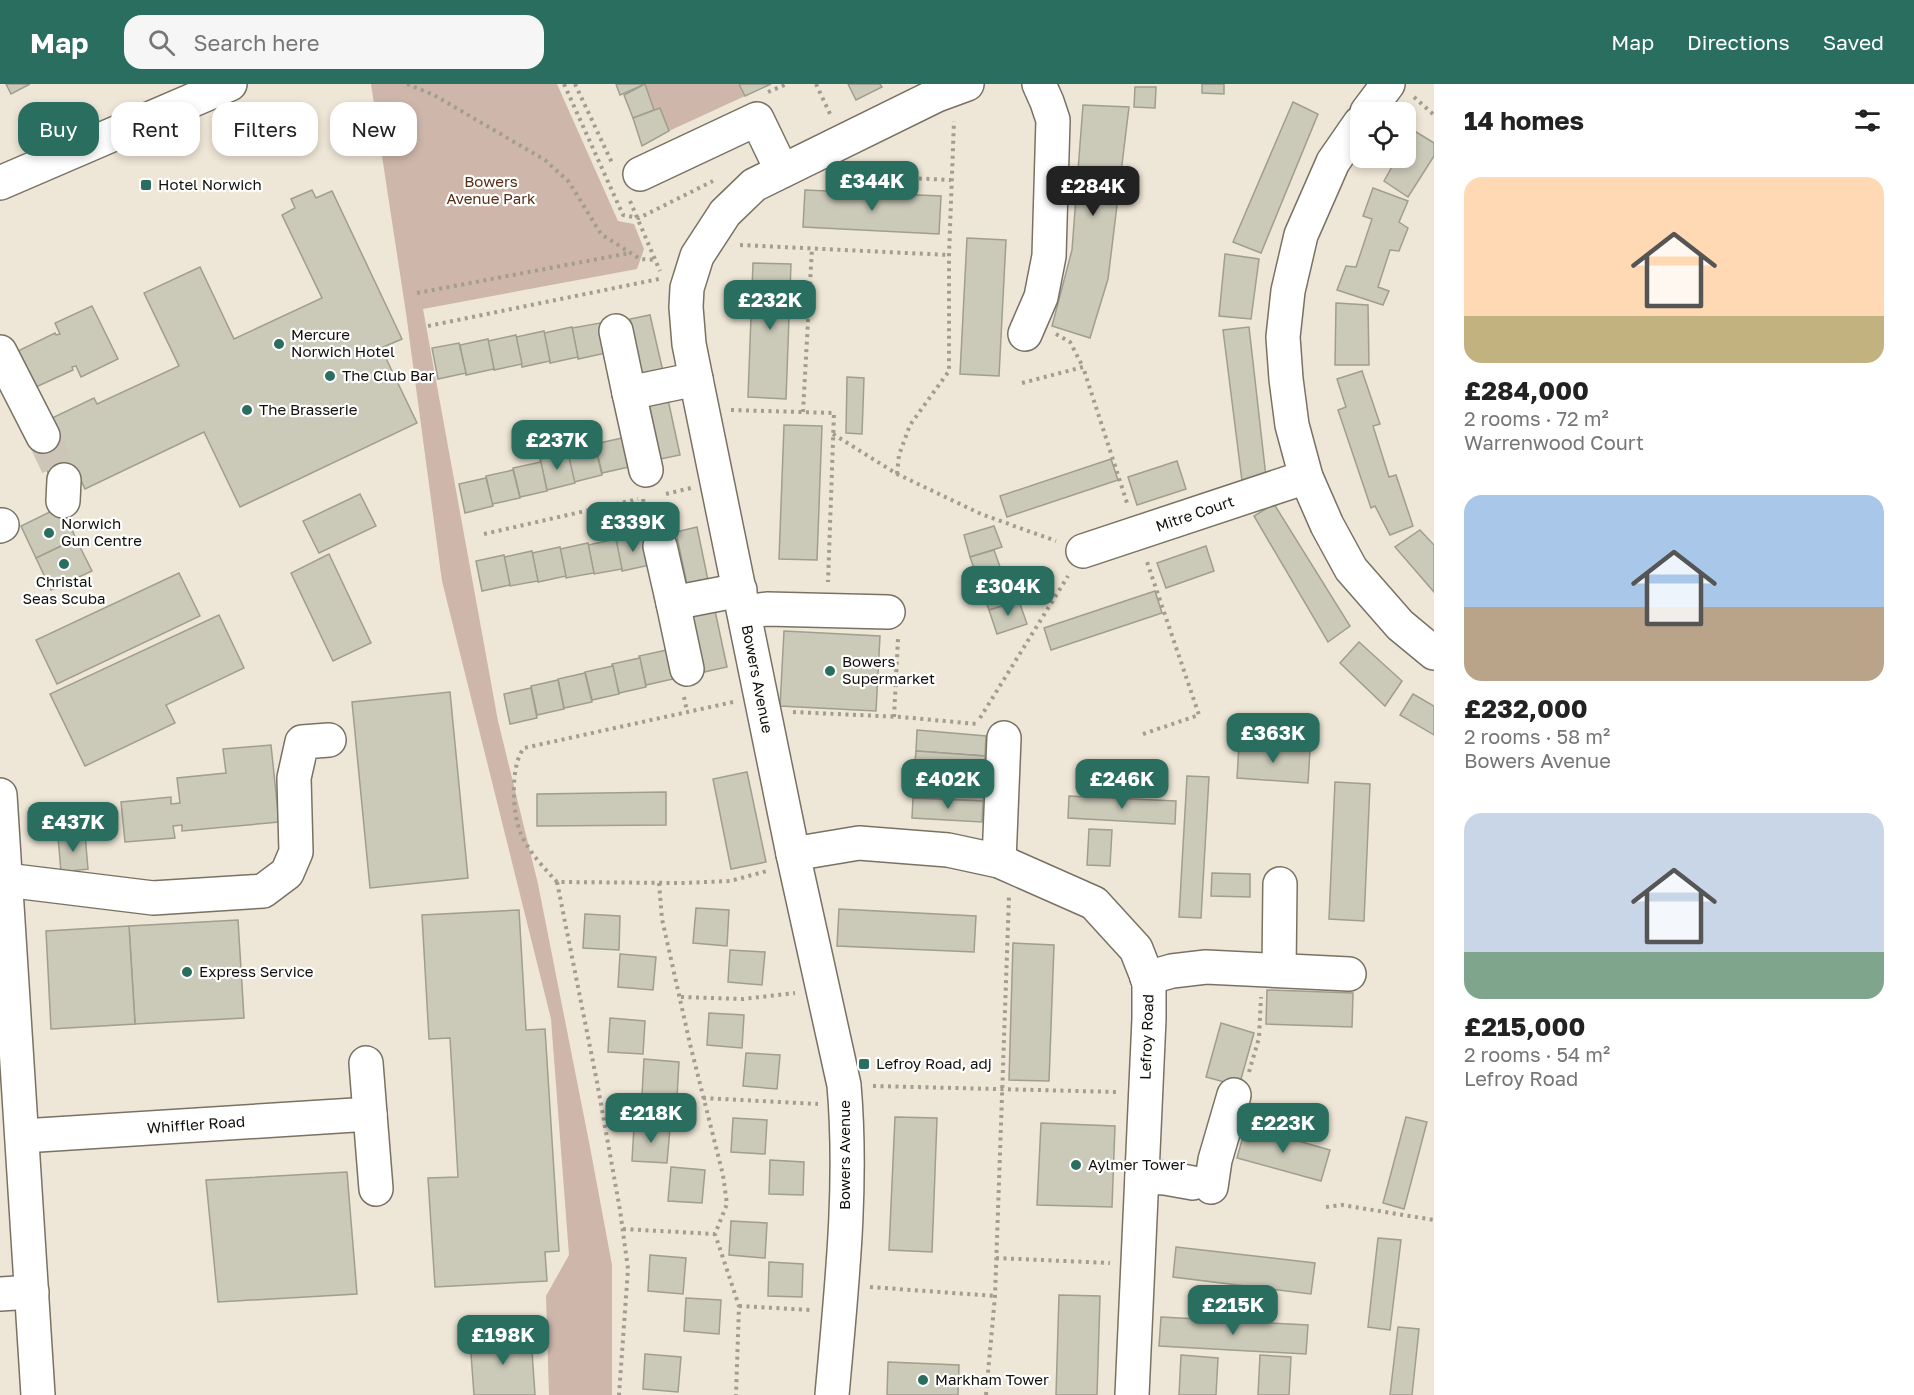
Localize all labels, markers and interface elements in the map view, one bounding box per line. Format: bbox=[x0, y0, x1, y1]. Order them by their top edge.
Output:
search box bbox=[124, 15, 544, 69]
text: Map bbox=[30, 26, 88, 59]
icon: search bbox=[145, 26, 178, 59]
text: Search here bbox=[193, 29, 319, 56]
text: Map bbox=[1611, 29, 1654, 55]
text: Directions bbox=[1687, 29, 1790, 55]
text: Saved bbox=[1823, 29, 1884, 55]
chip: Buy bbox=[18, 102, 99, 156]
chip: Rent bbox=[111, 102, 200, 156]
chip: Filters bbox=[212, 102, 318, 156]
chip: New bbox=[330, 102, 417, 156]
map controls bbox=[1350, 102, 1416, 168]
button: locate bbox=[1350, 102, 1416, 168]
icon: filters bbox=[1851, 104, 1884, 137]
text: 14 homes bbox=[1464, 105, 1584, 136]
pin: £344K bbox=[830, 161, 914, 212]
pin: £284K bbox=[1051, 166, 1135, 217]
text: £344K bbox=[840, 168, 904, 192]
park label: Bowers Avenue Park bbox=[446, 172, 536, 207]
text: £284K bbox=[1060, 173, 1126, 197]
place label: Hotel Norwich bbox=[158, 175, 262, 193]
marker: Hotel Norwich bbox=[139, 178, 153, 192]
icon: home bbox=[1620, 216, 1728, 324]
pin: £232K bbox=[728, 280, 812, 331]
text: £232K bbox=[738, 287, 802, 311]
place label: Mercure Norwich Hotel bbox=[291, 325, 395, 360]
marker: Mercure Norwich Hotel bbox=[272, 337, 286, 351]
place label: The Club Bar bbox=[342, 366, 435, 384]
marker: The Club Bar bbox=[323, 369, 337, 383]
text: £284,000 bbox=[1464, 375, 1589, 406]
place label: The Brasserie bbox=[259, 400, 358, 418]
marker: The Brasserie bbox=[240, 403, 254, 417]
text: 2 rooms · 72 m² bbox=[1464, 406, 1609, 430]
pin: £237K bbox=[515, 420, 599, 471]
text: £237K bbox=[526, 427, 589, 451]
text: Warrenwood Court bbox=[1464, 430, 1644, 454]
street label: Mitre Court bbox=[1153, 491, 1236, 535]
pin: £339K bbox=[591, 502, 675, 553]
text: £339K bbox=[601, 509, 665, 533]
place label: Norwich Gun Centre bbox=[61, 514, 142, 549]
marker: Norwich Gun Centre bbox=[42, 526, 56, 540]
icon: home bbox=[1620, 534, 1728, 642]
marker: Christal Seas Scuba bbox=[57, 557, 71, 571]
pin: £304K bbox=[966, 566, 1050, 617]
place label: Christal Seas Scuba bbox=[22, 572, 106, 607]
text: £304K bbox=[975, 573, 1041, 597]
street label: Bowers Avenue bbox=[739, 623, 777, 735]
place label: Bowers Supermarket bbox=[842, 652, 935, 687]
marker: Bowers Supermarket bbox=[823, 664, 837, 678]
text: £232,000 bbox=[1464, 693, 1588, 724]
pin: £363K bbox=[1231, 713, 1315, 764]
text: £363K bbox=[1241, 720, 1305, 744]
text: 2 rooms · 58 m² bbox=[1464, 724, 1610, 748]
text: Bowers Avenue bbox=[1464, 748, 1611, 772]
pin: £402K bbox=[906, 759, 990, 810]
pin: £246K bbox=[1080, 759, 1164, 810]
text: £402K bbox=[915, 766, 981, 790]
text: £246K bbox=[1089, 766, 1155, 790]
pin: £437K bbox=[31, 802, 115, 853]
text: £437K bbox=[41, 809, 105, 833]
icon: home bbox=[1620, 852, 1728, 960]
place label: Express Service bbox=[199, 962, 314, 980]
marker: Express Service bbox=[180, 965, 194, 979]
street label: Lefroy Road bbox=[1136, 994, 1156, 1080]
text: £215,000 bbox=[1464, 1011, 1585, 1042]
text: 2 rooms · 54 m² bbox=[1464, 1042, 1610, 1066]
place label: Lefroy Road, adj bbox=[876, 1054, 992, 1072]
marker: Lefroy Road, adj bbox=[857, 1057, 871, 1071]
text: Lefroy Road bbox=[1464, 1066, 1578, 1090]
pin: £218K bbox=[609, 1093, 693, 1144]
text: £218K bbox=[620, 1100, 683, 1124]
street label: Bowers Avenue bbox=[835, 1100, 853, 1210]
pin: £223K bbox=[1241, 1103, 1325, 1154]
text: £223K bbox=[1251, 1110, 1315, 1134]
street label: Whiffler Road bbox=[146, 1112, 246, 1136]
place label: Aylmer Tower bbox=[1088, 1155, 1185, 1173]
marker: Aylmer Tower bbox=[1069, 1158, 1083, 1172]
pin: £215K bbox=[1191, 1285, 1275, 1336]
text: £215K bbox=[1202, 1292, 1264, 1316]
pin: £198K bbox=[461, 1315, 545, 1366]
text: £198K bbox=[471, 1322, 535, 1346]
place label: Markham Tower bbox=[935, 1370, 1049, 1388]
marker: Markham Tower bbox=[916, 1373, 930, 1387]

